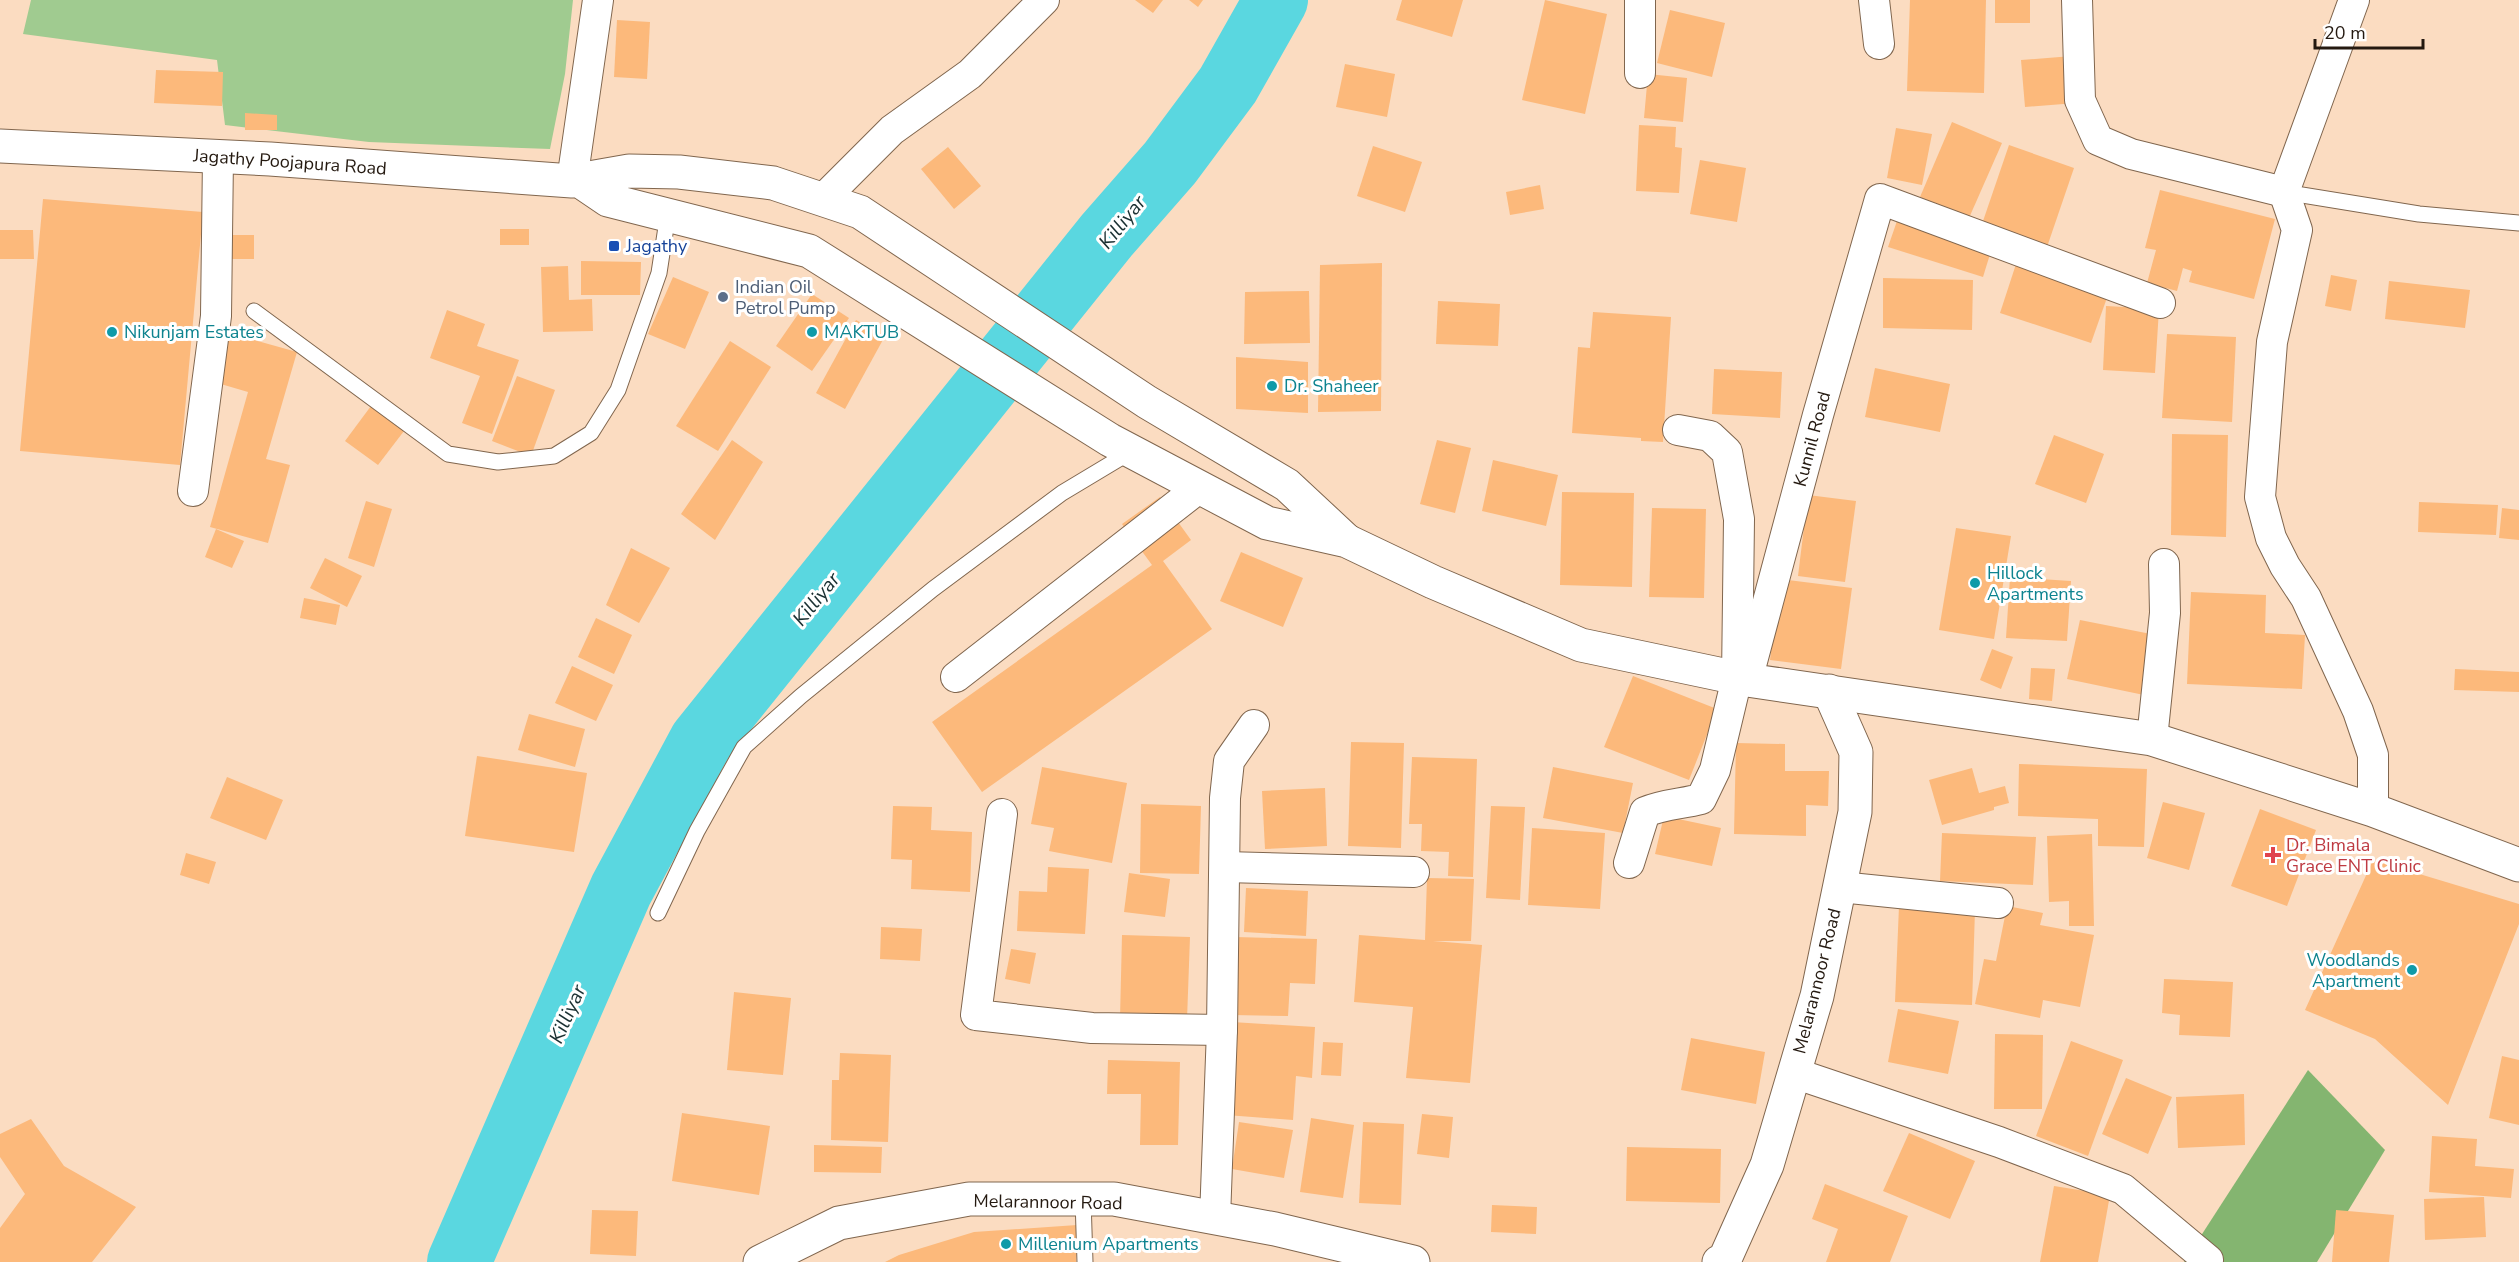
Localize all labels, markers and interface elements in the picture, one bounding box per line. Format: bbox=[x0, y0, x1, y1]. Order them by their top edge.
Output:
scale bar bbox=[2315, 12, 2423, 50]
text: 20 m bbox=[2324, 21, 2366, 45]
street label: Jagathy Poojapura Road bbox=[192, 143, 387, 181]
water label: Killiyar bbox=[1093, 189, 1153, 255]
place label: Jagathy bbox=[625, 234, 688, 258]
marker: Jagathy bbox=[607, 239, 621, 253]
place label: Indian Oil Petrol Pump bbox=[735, 275, 835, 320]
marker: Indian Oil Petrol Pump bbox=[716, 290, 730, 304]
place label: Nikunjam Estates bbox=[124, 320, 264, 344]
place label: MAKTUB bbox=[824, 320, 899, 344]
marker: Nikunjam Estates bbox=[105, 325, 119, 339]
marker: MAKTUB bbox=[805, 325, 819, 339]
place label: Dr. Shaheer bbox=[1284, 374, 1379, 398]
marker: Dr. Shaheer bbox=[1265, 379, 1279, 393]
street label: Kunnil Road bbox=[1788, 389, 1836, 489]
place label: Hillock Apartments bbox=[1987, 561, 2084, 606]
water label: Killiyar bbox=[787, 566, 847, 632]
marker: Hillock Apartments bbox=[1968, 576, 1982, 590]
place label: Dr. Bimala Grace ENT Clinic bbox=[2286, 833, 2421, 878]
marker: Dr. Bimala Grace ENT Clinic bbox=[2264, 846, 2282, 864]
street label: Melarannoor Road bbox=[1787, 906, 1847, 1056]
place label: Woodlands Apartment bbox=[2306, 948, 2401, 993]
marker: Woodlands Apartment bbox=[2405, 963, 2419, 977]
water label: Killiyar bbox=[543, 980, 593, 1048]
street label: Melarannoor Road bbox=[973, 1189, 1123, 1215]
place label: Millenium Apartments bbox=[1018, 1232, 1199, 1256]
marker: Millenium Apartments bbox=[999, 1237, 1013, 1251]

